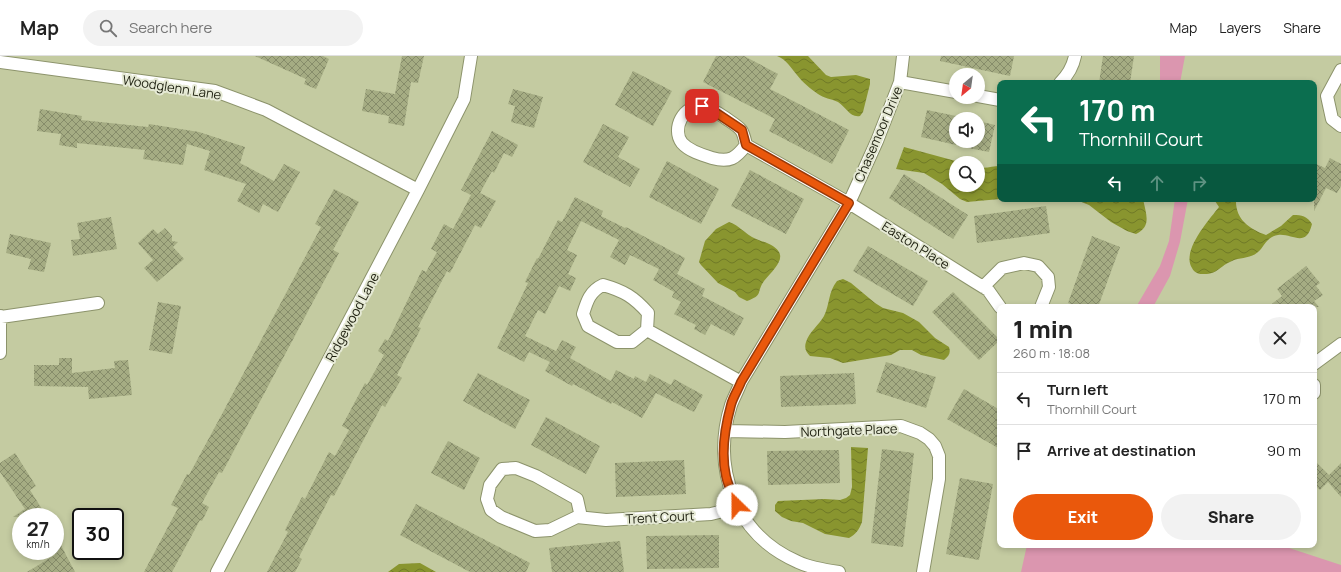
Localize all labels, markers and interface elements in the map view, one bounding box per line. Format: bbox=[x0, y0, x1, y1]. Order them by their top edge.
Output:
search box bbox=[83, 10, 363, 46]
text: Map bbox=[20, 15, 59, 41]
icon: search bbox=[97, 17, 119, 39]
text: Search here bbox=[129, 17, 212, 38]
text: Map bbox=[1169, 18, 1197, 37]
text: Layers bbox=[1219, 18, 1261, 37]
text: Share bbox=[1283, 18, 1321, 37]
north arrow bbox=[949, 68, 985, 104]
map controls bbox=[949, 68, 985, 192]
street label: Woodglenn Lane bbox=[121, 70, 223, 104]
street label: Chasemoor Drive bbox=[850, 83, 906, 185]
pin bbox=[685, 89, 719, 123]
text: 170 m bbox=[1079, 91, 1155, 129]
icon: arrive bbox=[691, 95, 713, 117]
icon: left bbox=[1013, 96, 1065, 148]
button: sound bbox=[949, 112, 985, 148]
text: Thornhill Court bbox=[1079, 127, 1203, 151]
button: search bbox=[949, 156, 985, 192]
icon: left bbox=[1104, 172, 1126, 194]
icon: ahead bbox=[1146, 172, 1168, 194]
icon: right bbox=[1188, 172, 1210, 194]
street label: Easton Place bbox=[879, 217, 954, 273]
street label: Ridgewood Lane bbox=[321, 269, 383, 365]
text: 1 min bbox=[1013, 312, 1073, 345]
button: close bbox=[1259, 317, 1301, 359]
text: 260 m · 18:08 bbox=[1013, 344, 1090, 362]
text: Turn left bbox=[1047, 379, 1109, 400]
icon: left bbox=[1013, 388, 1035, 410]
text: 170 m bbox=[1263, 388, 1301, 409]
text: Thornhill Court bbox=[1047, 400, 1137, 418]
street label: Northgate Place bbox=[800, 419, 898, 441]
icon: arrive bbox=[1013, 440, 1035, 462]
text: Arrive at destination bbox=[1047, 440, 1196, 461]
text: 90 m bbox=[1267, 440, 1301, 461]
position arrow bbox=[716, 484, 758, 526]
button: Exit bbox=[1013, 494, 1153, 540]
button: Share bbox=[1161, 494, 1301, 540]
street label: Trent Court bbox=[625, 506, 695, 528]
speed limit sign: 30 bbox=[72, 508, 124, 560]
text: 27 bbox=[27, 515, 49, 542]
text: km/h bbox=[26, 537, 50, 551]

